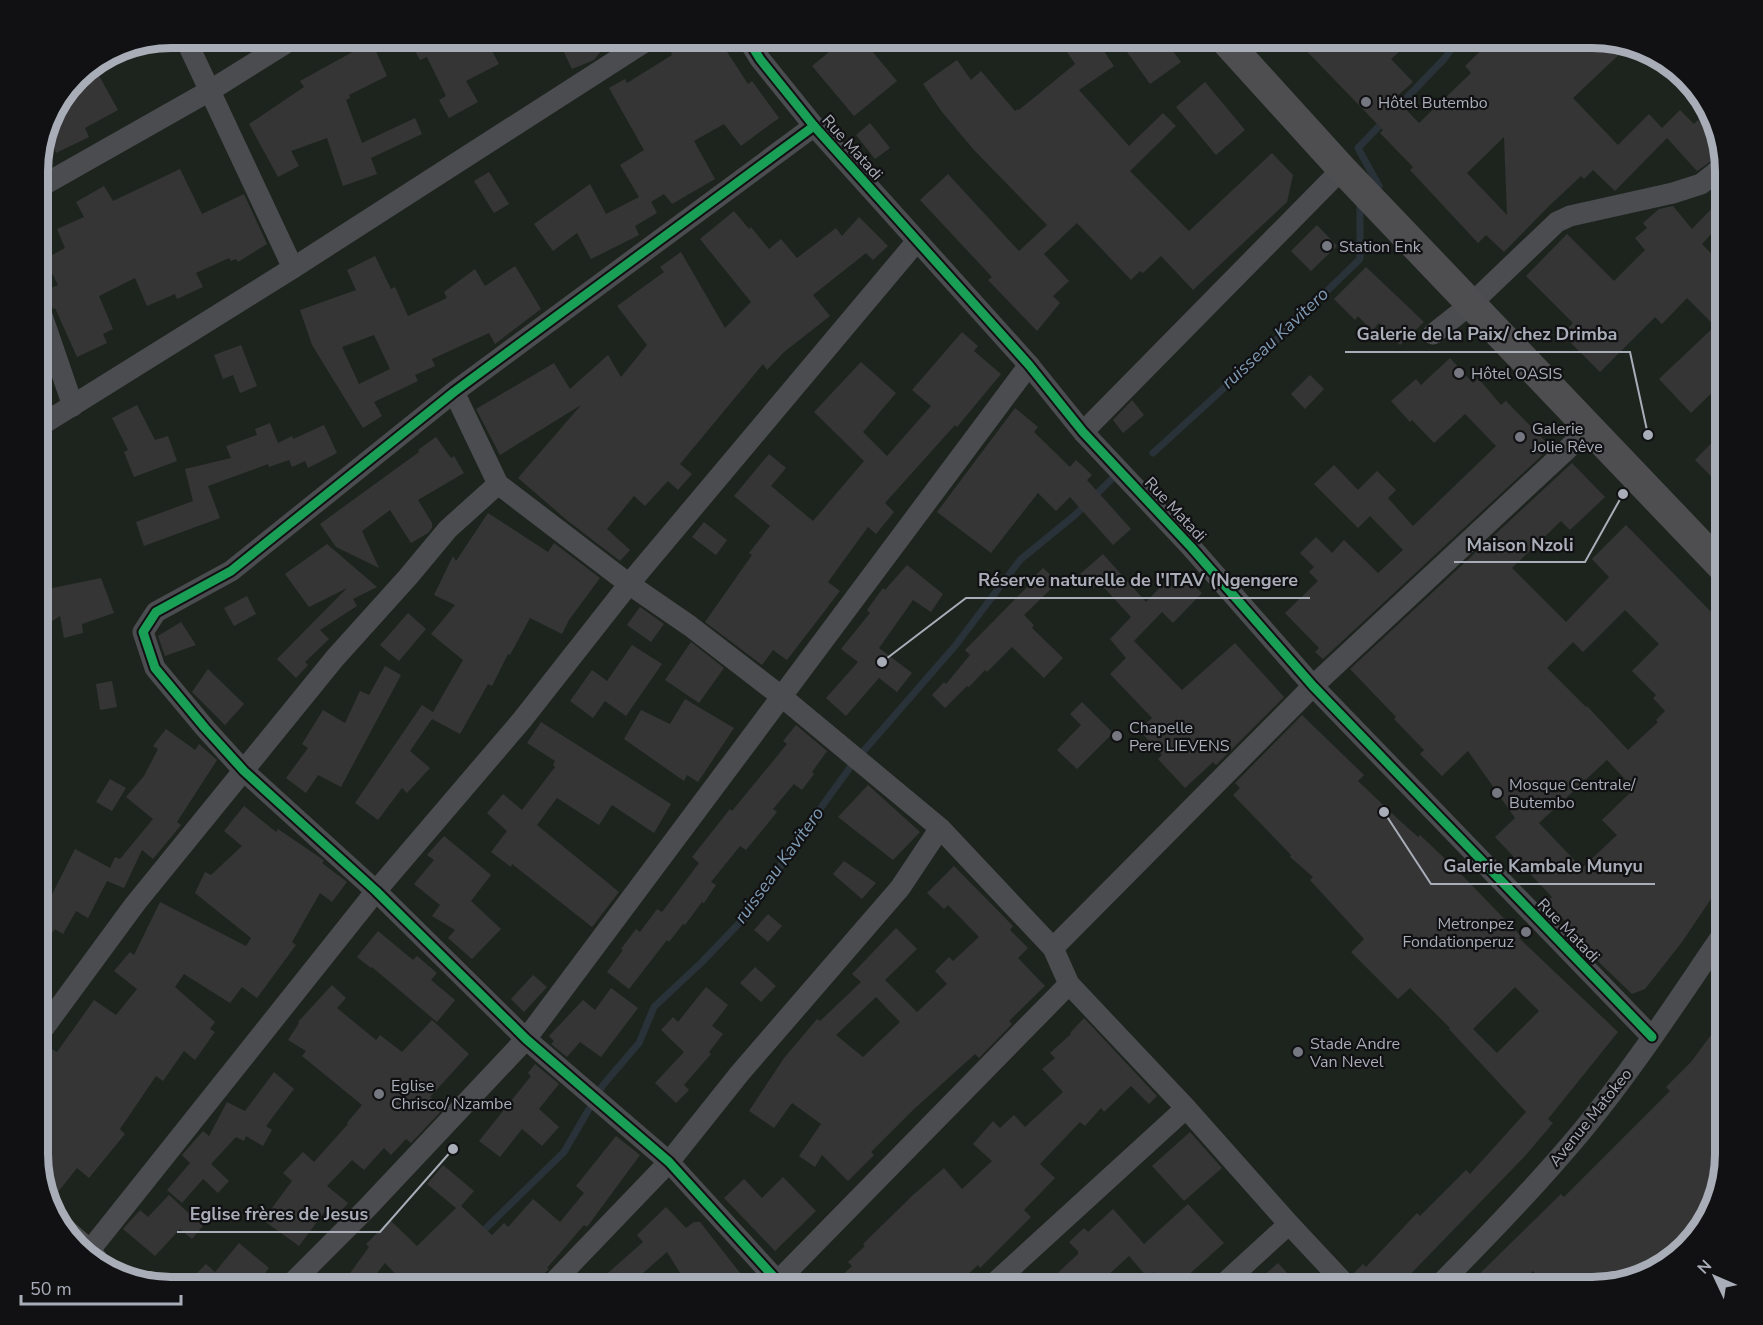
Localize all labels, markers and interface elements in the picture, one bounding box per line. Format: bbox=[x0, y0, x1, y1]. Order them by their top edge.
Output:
place label: Hôtel Butembo bbox=[1378, 92, 1488, 114]
marker: Hôtel Butembo bbox=[1359, 95, 1373, 109]
street label: Rue Matadi bbox=[817, 110, 888, 185]
place label: Station Enk bbox=[1339, 236, 1422, 258]
marker: Station Enk bbox=[1320, 239, 1334, 253]
water label: ruisseau Kavitero bbox=[1216, 282, 1334, 394]
callout: Galerie de la Paix/ chez Drimba bbox=[1345, 316, 1630, 352]
text: Galerie de la Paix/ chez Drimba bbox=[1357, 322, 1617, 346]
place label: Hôtel OASIS bbox=[1471, 363, 1562, 385]
marker: Hôtel OASIS bbox=[1452, 366, 1466, 380]
place label: Galerie Jolie Rêve bbox=[1531, 418, 1603, 458]
marker: Galerie Jolie Rêve bbox=[1513, 430, 1527, 444]
street label: Rue Matadi bbox=[1139, 472, 1211, 547]
callout: Maison Nzoli bbox=[1454, 526, 1585, 562]
text: Maison Nzoli bbox=[1466, 533, 1574, 557]
callout: Réserve naturelle de l'ITAV (Ngengere bbox=[966, 562, 1310, 598]
text: Réserve naturelle de l'ITAV (Ngengere bbox=[978, 568, 1298, 592]
place label: Chapelle Pere LIEVENS bbox=[1129, 717, 1230, 757]
marker: Chapelle Pere LIEVENS bbox=[1110, 729, 1124, 743]
place label: Mosque Centrale/ Butembo bbox=[1509, 774, 1636, 814]
marker: Mosque Centrale/ Butembo bbox=[1490, 786, 1504, 800]
water label: ruisseau Kavitero bbox=[729, 802, 829, 928]
callout: Galerie Kambale Munyu bbox=[1431, 848, 1655, 884]
text: Galerie Kambale Munyu bbox=[1443, 854, 1643, 878]
street label: Rue Matadi bbox=[1532, 894, 1605, 968]
place label: Metronpez Fondationperuz bbox=[1402, 913, 1514, 953]
marker: Metronpez Fondationperuz bbox=[1519, 925, 1533, 939]
place label: Stade Andre Van Nevel bbox=[1309, 1033, 1400, 1073]
marker: Stade Andre Van Nevel bbox=[1291, 1045, 1305, 1059]
street label: Avenue Matokeo bbox=[1544, 1064, 1637, 1171]
place label: Eglise Chrisco/ Nzambe bbox=[391, 1075, 512, 1115]
marker: Eglise Chrisco/ Nzambe bbox=[372, 1087, 386, 1101]
callout: Eglise frères de Jesus bbox=[177, 1196, 380, 1232]
text: Eglise frères de Jesus bbox=[190, 1202, 368, 1226]
north arrow bbox=[1685, 1247, 1745, 1307]
text: N bbox=[1693, 1255, 1717, 1279]
scale bar bbox=[21, 1268, 182, 1306]
text: 50 m bbox=[30, 1277, 72, 1301]

